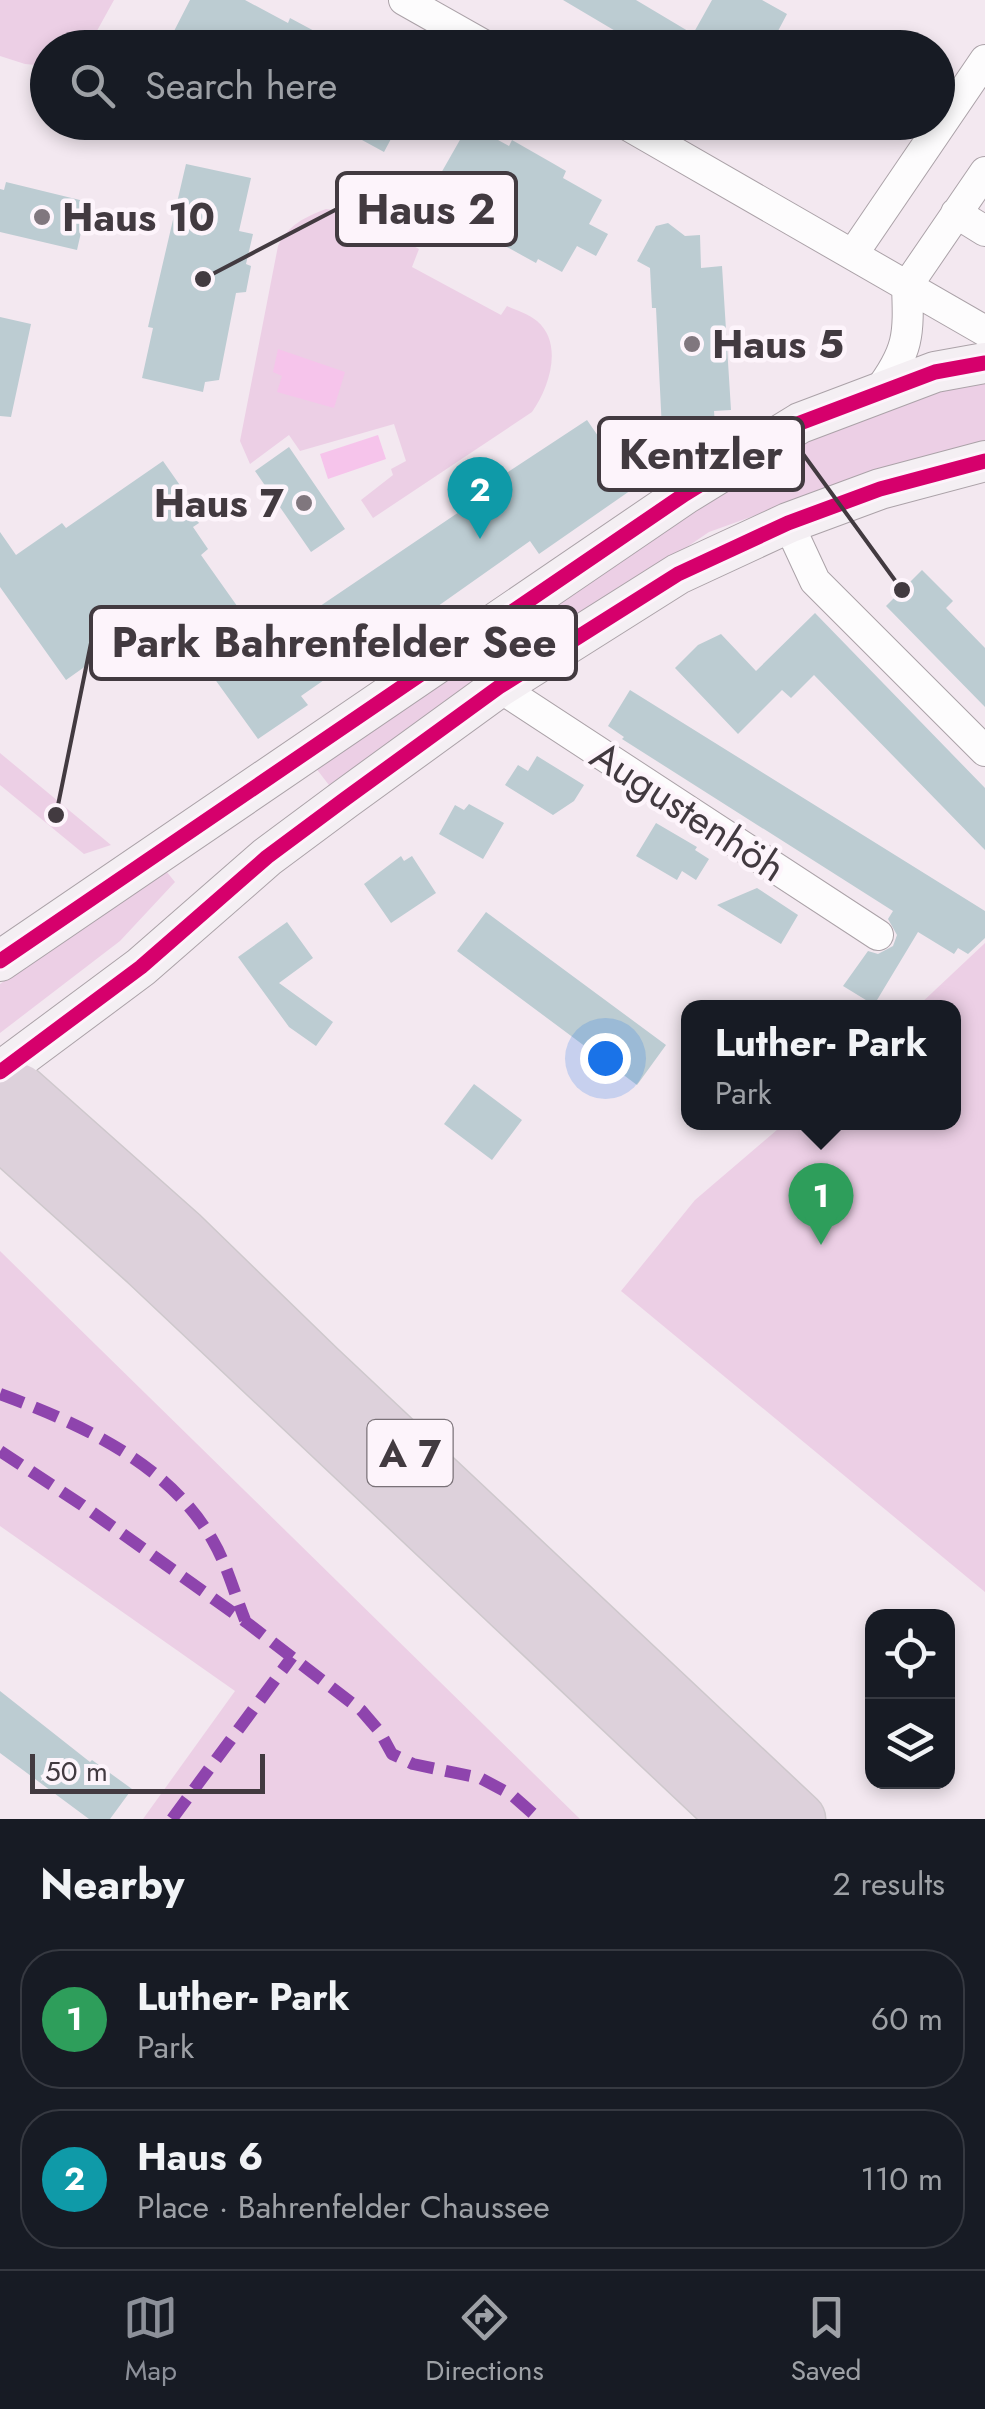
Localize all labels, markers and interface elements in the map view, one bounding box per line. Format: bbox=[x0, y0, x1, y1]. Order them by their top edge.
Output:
search box bbox=[30, 30, 955, 140]
icon: search bbox=[65, 58, 120, 113]
text: Search here bbox=[145, 58, 337, 113]
callout: Haus 2 bbox=[337, 173, 516, 245]
text: Haus 2 bbox=[356, 179, 496, 240]
place label: Haus 10 bbox=[62, 188, 215, 246]
marker: Haus 10 bbox=[31, 206, 53, 228]
place label: Haus 5 bbox=[712, 315, 844, 373]
marker: Haus 5 bbox=[681, 333, 703, 355]
callout: Kentzler bbox=[599, 418, 803, 490]
text: Kentzler bbox=[619, 424, 784, 485]
pin: 2 bbox=[448, 456, 512, 539]
place label: Haus 7 bbox=[154, 474, 285, 532]
marker: Haus 7 bbox=[293, 492, 315, 514]
callout: Park Bahrenfelder See bbox=[91, 607, 576, 679]
text: Park Bahrenfelder See bbox=[112, 612, 557, 673]
street label: Augustenhöh bbox=[579, 726, 797, 896]
popup bbox=[681, 1000, 961, 1130]
text: Luther- Park bbox=[715, 1015, 927, 1070]
your location bbox=[580, 1033, 631, 1084]
text: Park bbox=[715, 1070, 772, 1116]
pin: 1 bbox=[788, 1162, 854, 1245]
road number: A 7 bbox=[368, 1420, 452, 1486]
map controls bbox=[865, 1609, 955, 1789]
button: locate bbox=[865, 1609, 955, 1699]
button: layers bbox=[865, 1699, 955, 1789]
scale bar bbox=[30, 1749, 265, 1794]
text: 50 m bbox=[45, 1751, 108, 1792]
text: Nearby bbox=[40, 1854, 184, 1915]
text: 2 results bbox=[833, 1861, 945, 1907]
text: Luther- Park bbox=[137, 1969, 350, 2024]
text: 1 bbox=[66, 1996, 83, 2042]
text: 60 m bbox=[871, 1996, 943, 2042]
text: Park bbox=[137, 2024, 194, 2070]
text: Haus 6 bbox=[137, 2129, 263, 2184]
text: 2 bbox=[64, 2156, 85, 2202]
text: 110 m bbox=[860, 2156, 943, 2202]
text: Place · Bahrenfelder Chaussee bbox=[137, 2184, 550, 2230]
tab: Map bbox=[123, 2290, 178, 2391]
tab: Directions bbox=[425, 2290, 544, 2391]
tab: Saved bbox=[791, 2290, 862, 2391]

